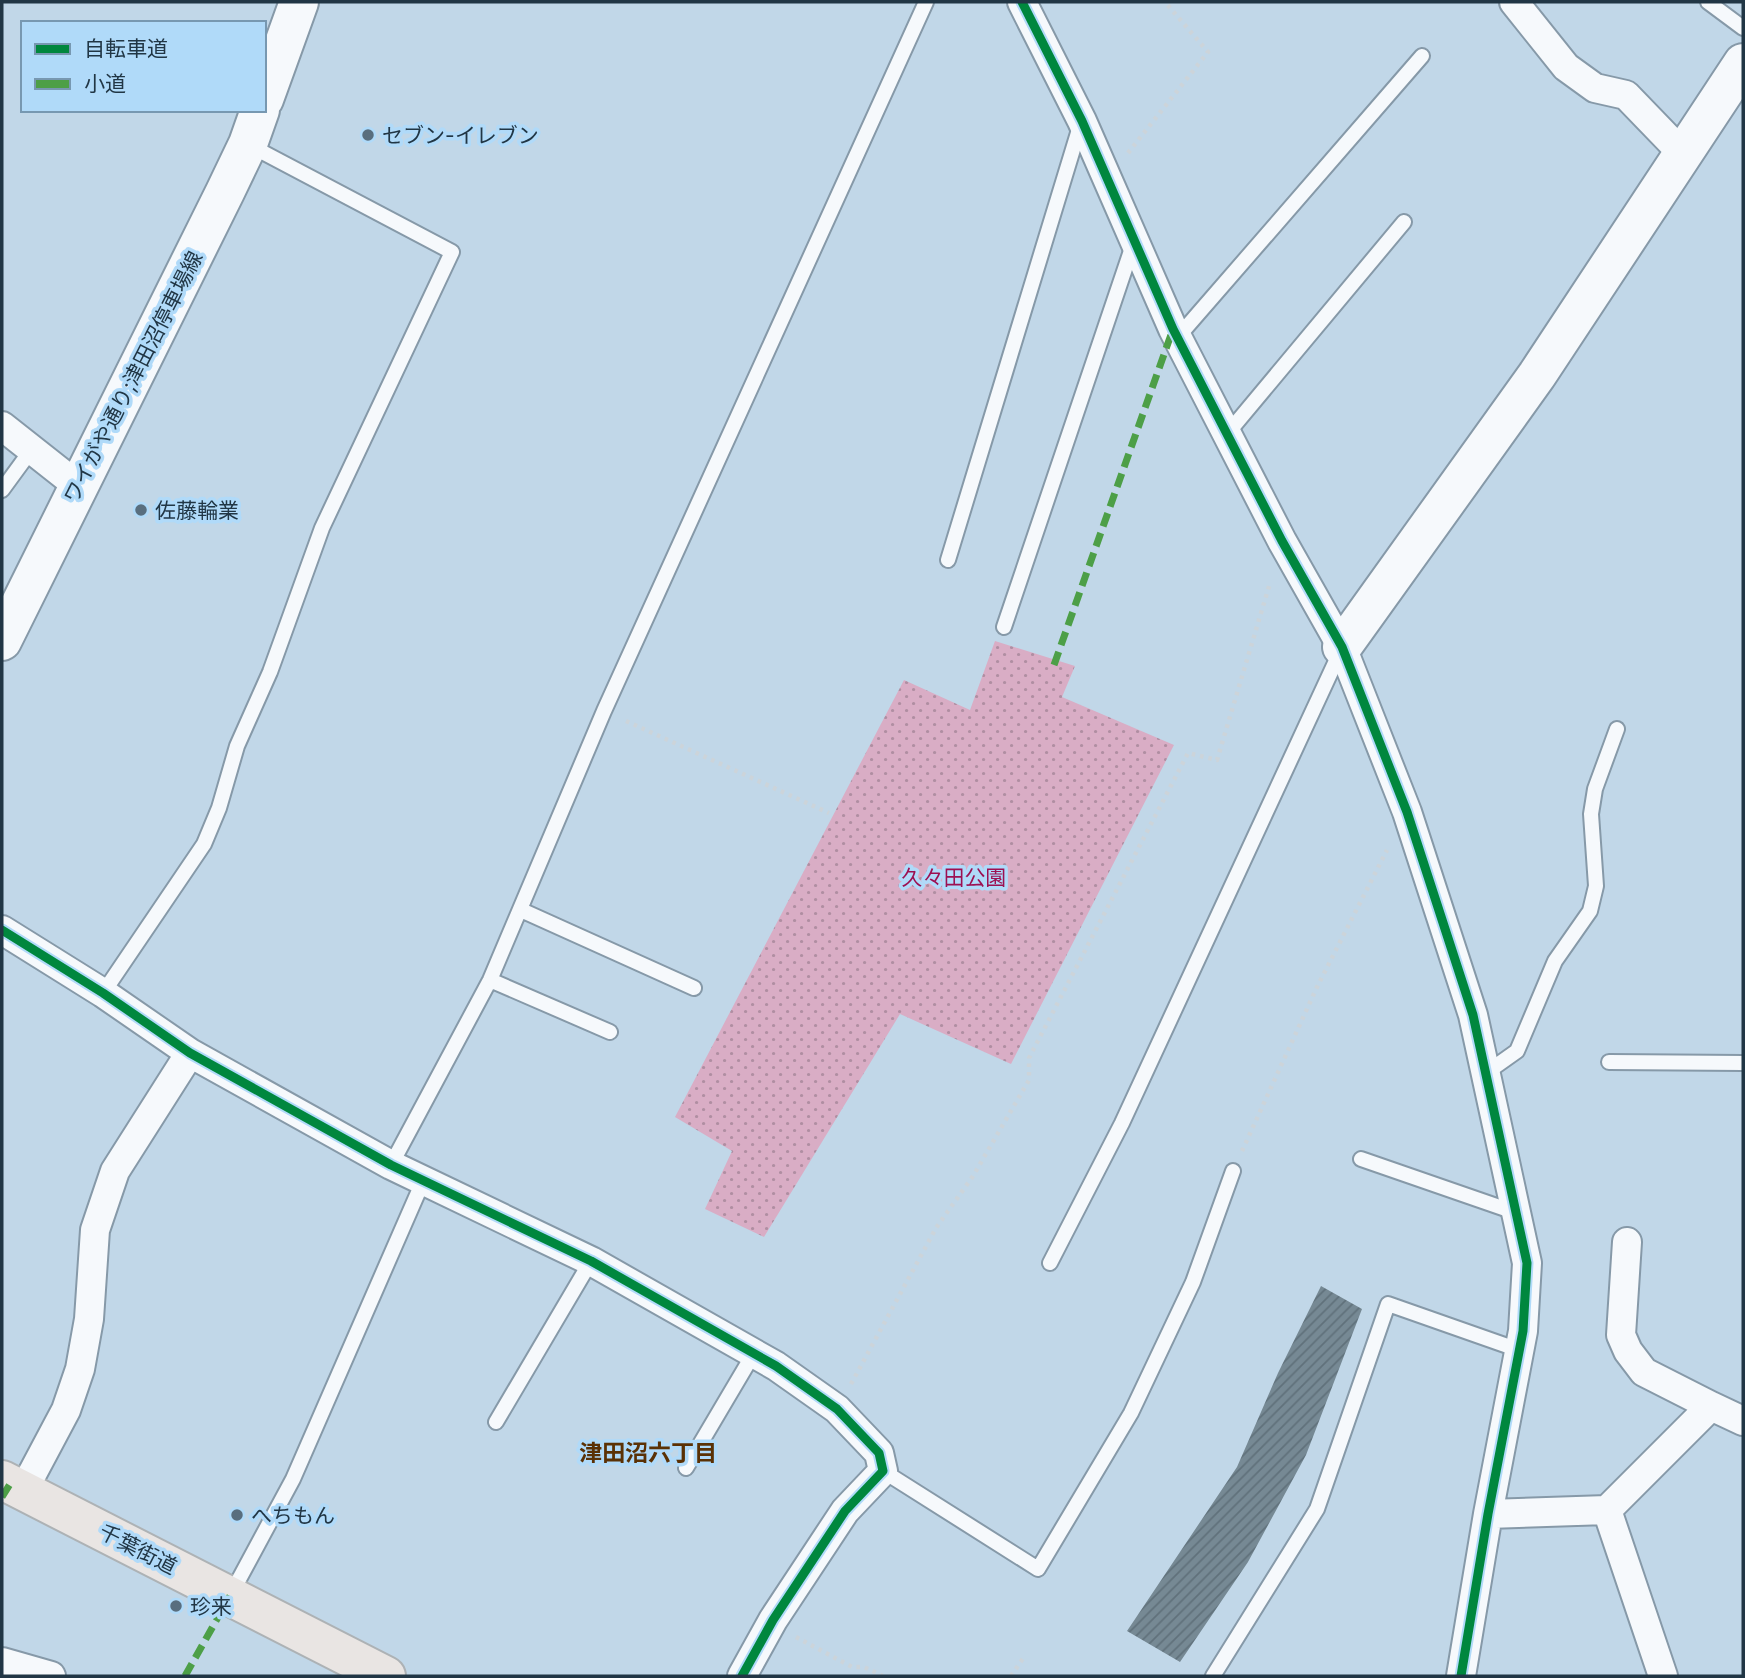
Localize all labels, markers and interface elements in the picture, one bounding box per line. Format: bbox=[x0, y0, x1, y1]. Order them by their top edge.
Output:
legend bbox=[21, 21, 266, 112]
text: 自転車道 bbox=[84, 36, 168, 61]
text: 小道 bbox=[84, 71, 126, 96]
place label: セブン-イレブン bbox=[382, 123, 539, 148]
marker: セブン-イレブン bbox=[360, 127, 376, 143]
street label: ワイがや通り;津田沼停車場線 bbox=[58, 247, 208, 507]
place label: 佐藤輪業 bbox=[155, 498, 239, 523]
marker: 佐藤輪業 bbox=[133, 502, 149, 518]
park label: 久々田公園 bbox=[902, 865, 1007, 890]
district label: 津田沼六丁目 bbox=[579, 1439, 717, 1467]
place label: へちもん bbox=[251, 1503, 335, 1528]
marker: へちもん bbox=[229, 1507, 245, 1523]
street label: 千葉街道 bbox=[95, 1519, 181, 1579]
place label: 珍来 bbox=[190, 1594, 232, 1619]
marker: 珍来 bbox=[168, 1598, 184, 1614]

